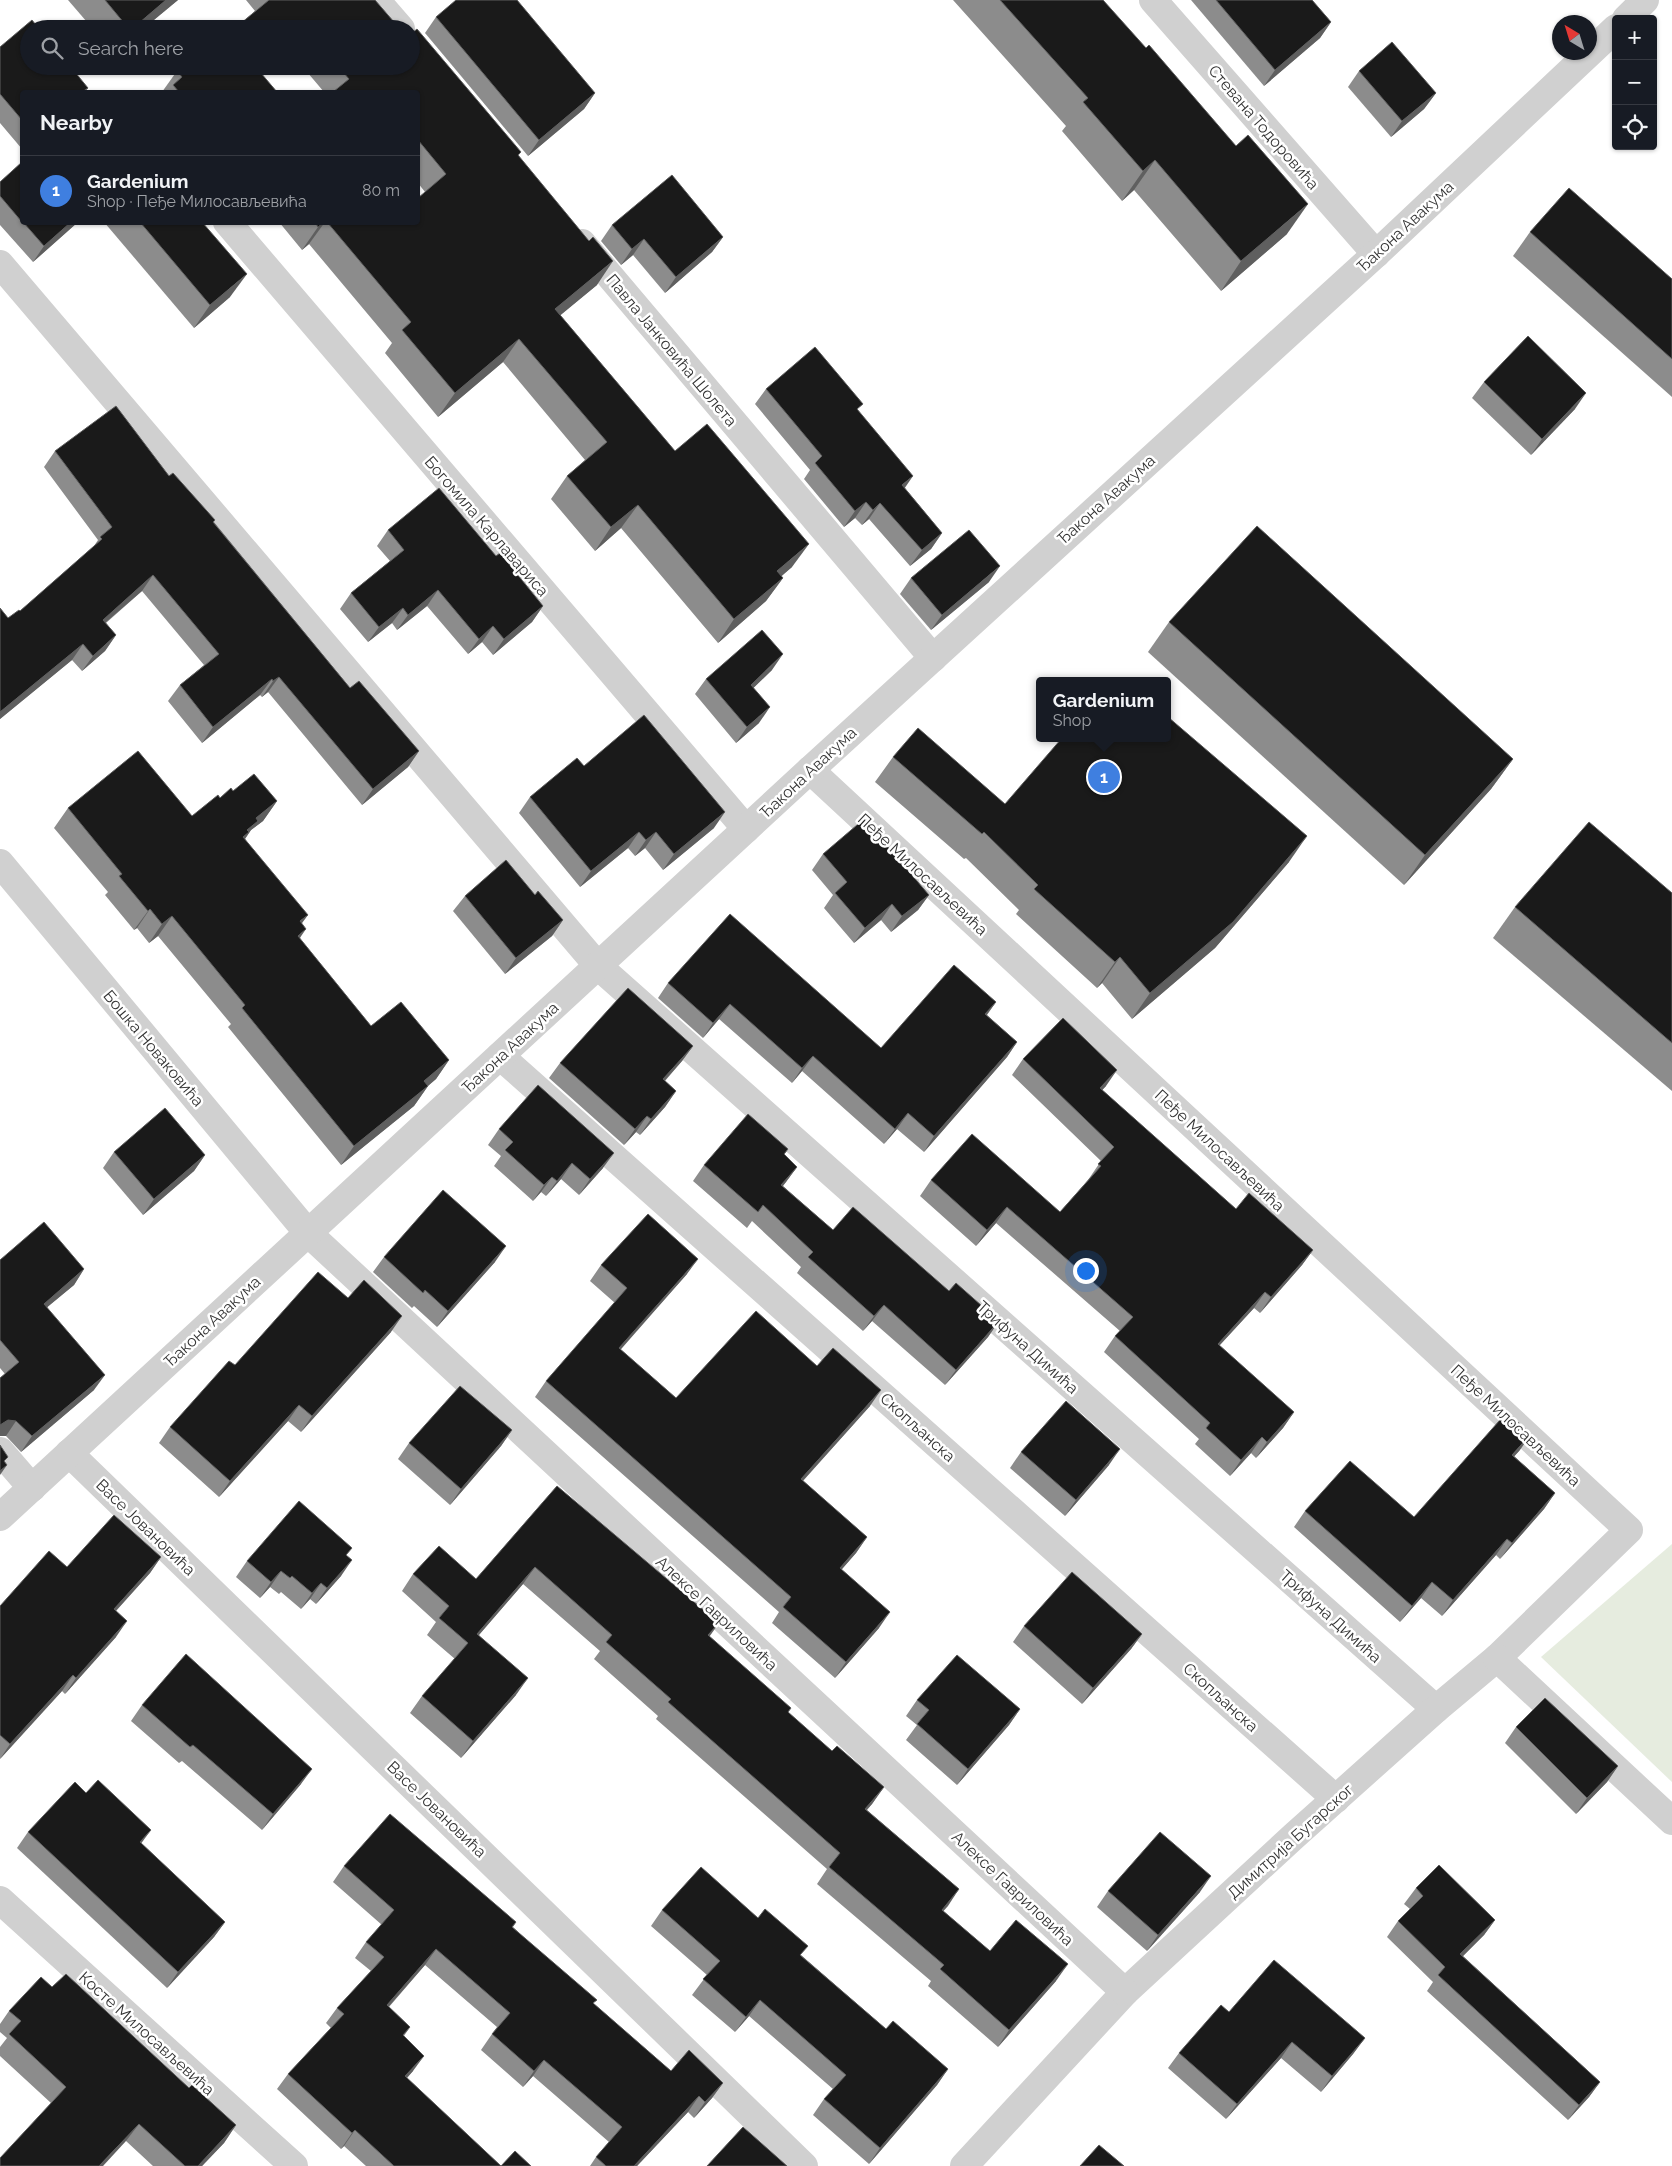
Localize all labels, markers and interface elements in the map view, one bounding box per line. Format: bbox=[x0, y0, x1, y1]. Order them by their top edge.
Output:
north arrow bbox=[1552, 15, 1597, 60]
map controls bbox=[1612, 15, 1657, 150]
button: + bbox=[1612, 15, 1657, 60]
search box bbox=[20, 20, 420, 75]
icon: search bbox=[38, 34, 66, 62]
text: Search here bbox=[78, 37, 184, 59]
button: − bbox=[1612, 60, 1657, 105]
street label: Стевана Тодоровића bbox=[1204, 61, 1323, 193]
button: locate bbox=[1612, 105, 1657, 150]
text: Nearby bbox=[40, 110, 113, 135]
text: Gardenium bbox=[87, 170, 188, 192]
street label: Ђакона Авакума bbox=[1353, 177, 1457, 276]
text: 1 bbox=[52, 181, 60, 200]
text: 80 m bbox=[362, 181, 400, 200]
text: Shop · Пеђе Милосављевића bbox=[87, 192, 307, 211]
street label: Павла Јанковића Шолета bbox=[602, 270, 741, 430]
street label: Ђакона Авакума bbox=[1054, 451, 1159, 548]
street label: Богомила Карлавариса bbox=[421, 452, 553, 600]
popup bbox=[1036, 677, 1171, 742]
text: Gardenium bbox=[1053, 689, 1154, 711]
text: Shop bbox=[1053, 711, 1091, 730]
street label: Ђакона Авакума bbox=[756, 723, 860, 822]
pin: 1 bbox=[1088, 758, 1120, 796]
street label: Пеђе Милосављевића bbox=[854, 809, 991, 939]
street label: Бошка Новаковића bbox=[99, 986, 208, 1110]
street label: Ђакона Авакума bbox=[458, 998, 562, 1097]
street label: Пеђе Милосављевића bbox=[1151, 1085, 1288, 1215]
your location bbox=[1073, 1258, 1099, 1284]
street label: Ђакона Авакума bbox=[160, 1272, 264, 1371]
street label: Трифуна Димића bbox=[973, 1297, 1082, 1398]
street label: Пеђе Милосављевића bbox=[1447, 1360, 1584, 1490]
street label: Скопљанска bbox=[876, 1389, 959, 1466]
street label: Васе Јовановића bbox=[92, 1475, 199, 1580]
street label: Алексе Гавриловића bbox=[652, 1552, 781, 1675]
street label: Трифуна Димића bbox=[1276, 1566, 1385, 1667]
street label: Скопљанска bbox=[1179, 1659, 1262, 1736]
street label: Васе Јовановића bbox=[383, 1757, 490, 1862]
street label: Димитрија Бугарског bbox=[1224, 1780, 1357, 1903]
street label: Алексе Гавриловића bbox=[948, 1827, 1077, 1950]
street label: Косте Милосављевића bbox=[75, 1968, 218, 2099]

